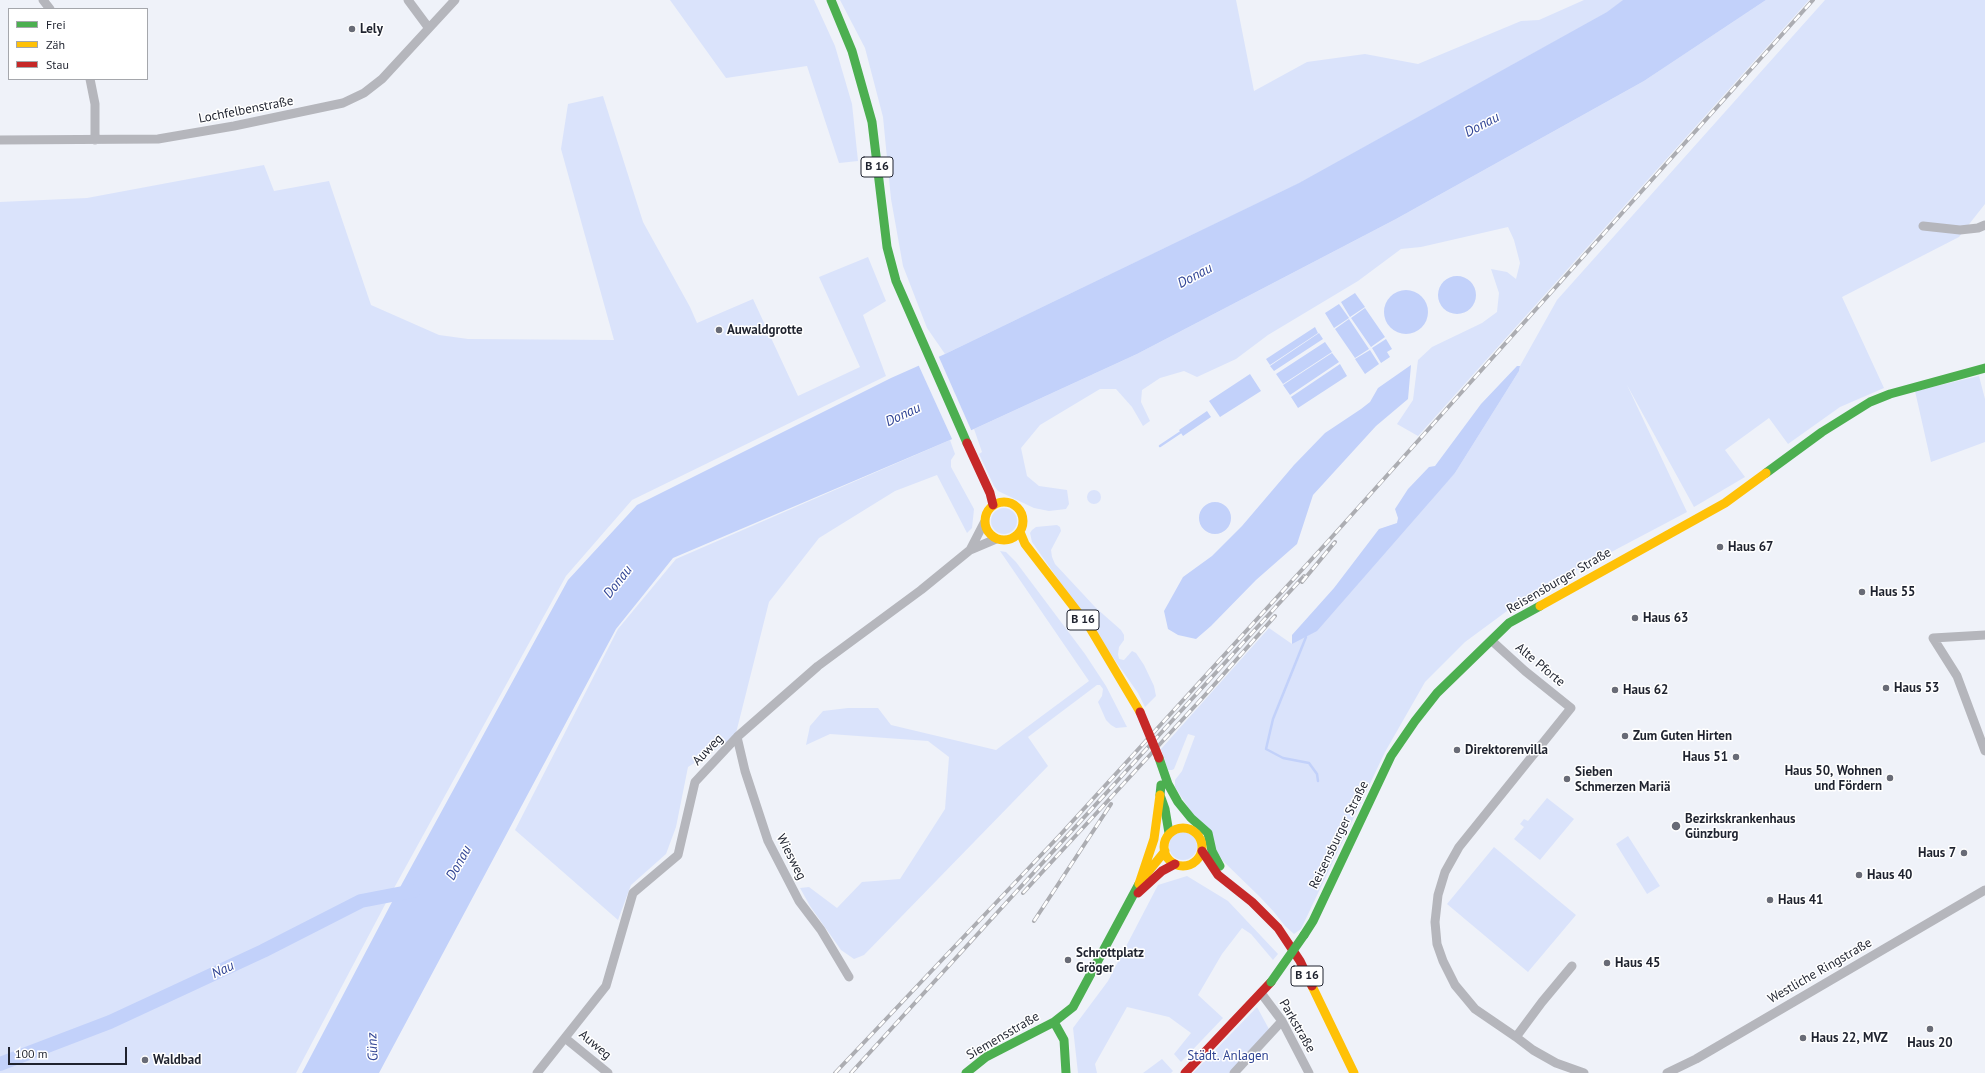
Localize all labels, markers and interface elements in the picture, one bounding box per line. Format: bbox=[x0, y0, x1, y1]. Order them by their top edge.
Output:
legend bbox=[8, 8, 148, 80]
text: Frei bbox=[46, 17, 66, 32]
place label: Lely bbox=[360, 21, 383, 37]
marker: Lely bbox=[347, 24, 357, 34]
text: Zäh bbox=[46, 37, 65, 52]
text: Stau bbox=[46, 57, 69, 72]
street label: Lochfelbenstraße bbox=[197, 93, 295, 127]
water label: Donau bbox=[1462, 109, 1502, 141]
road number: B 16 bbox=[861, 157, 893, 177]
water label: Donau bbox=[1175, 260, 1215, 292]
place label: Auwaldgrotte bbox=[727, 322, 803, 338]
marker: Auwaldgrotte bbox=[714, 325, 724, 335]
water label: Donau bbox=[883, 400, 923, 430]
place label: Haus 67 bbox=[1728, 539, 1773, 555]
marker: Haus 67 bbox=[1715, 542, 1725, 552]
street label: Reisensburger Straße bbox=[1504, 545, 1614, 617]
water label: Donau bbox=[600, 562, 636, 602]
place label: Haus 55 bbox=[1870, 584, 1915, 600]
marker: Haus 55 bbox=[1857, 587, 1867, 597]
road number: B 16 bbox=[1067, 610, 1099, 630]
place label: Haus 63 bbox=[1643, 610, 1688, 626]
marker: Haus 63 bbox=[1630, 613, 1640, 623]
street label: Alte Pforte bbox=[1512, 640, 1568, 690]
place label: Haus 53 bbox=[1894, 680, 1939, 696]
place label: Haus 62 bbox=[1623, 682, 1668, 698]
marker: Haus 53 bbox=[1881, 683, 1891, 693]
marker: Haus 62 bbox=[1610, 685, 1620, 695]
place label: Zum Guten Hirten bbox=[1633, 728, 1732, 744]
street label: Auweg bbox=[689, 731, 727, 769]
marker: Zum Guten Hirten bbox=[1620, 731, 1630, 741]
place label: Direktorenvilla bbox=[1465, 742, 1548, 758]
marker: Direktorenvilla bbox=[1452, 745, 1462, 755]
place label: Haus 51 bbox=[1683, 749, 1728, 765]
marker: Haus 51 bbox=[1731, 752, 1741, 762]
place label: Haus 50, Wohnen und Fördern bbox=[1785, 763, 1882, 794]
place label: Sieben Schmerzen Mariä bbox=[1575, 764, 1670, 795]
marker: Haus 50, Wohnen und Fördern bbox=[1885, 773, 1895, 783]
marker: Sieben Schmerzen Mariä bbox=[1562, 774, 1572, 784]
street label: Reisensburger Straße bbox=[1306, 778, 1372, 892]
place label: Bezirkskrankenhaus Günzburg bbox=[1685, 811, 1796, 842]
marker: Bezirkskrankenhaus Günzburg bbox=[1670, 820, 1682, 832]
street label: Wiesweg bbox=[773, 832, 809, 882]
water label: Donau bbox=[443, 843, 475, 883]
place label: Haus 7 bbox=[1918, 845, 1956, 861]
marker: Haus 7 bbox=[1959, 848, 1969, 858]
place label: Haus 40 bbox=[1867, 867, 1912, 883]
marker: Haus 40 bbox=[1854, 870, 1864, 880]
place label: Haus 41 bbox=[1778, 892, 1823, 908]
marker: Haus 41 bbox=[1765, 895, 1775, 905]
street label: Westliche Ringstraße bbox=[1765, 935, 1875, 1007]
place label: Schrottplatz Gröger bbox=[1076, 945, 1144, 976]
marker: Schrottplatz Gröger bbox=[1063, 955, 1073, 965]
place label: Haus 45 bbox=[1615, 955, 1660, 971]
water label: Nau bbox=[209, 958, 237, 982]
marker: Haus 45 bbox=[1602, 958, 1612, 968]
road number: B 16 bbox=[1291, 966, 1323, 986]
street label: Parkstraße bbox=[1276, 997, 1318, 1055]
street label: Siemensstraße bbox=[964, 1009, 1042, 1063]
marker: Haus 20 bbox=[1925, 1024, 1935, 1034]
street label: Auweg bbox=[576, 1027, 614, 1063]
place label: Haus 22, MVZ bbox=[1811, 1030, 1888, 1046]
water label: Günz bbox=[364, 1032, 382, 1062]
marker: Haus 22, MVZ bbox=[1798, 1033, 1808, 1043]
place label: Haus 20 bbox=[1907, 1035, 1953, 1051]
scale bar bbox=[10, 1039, 129, 1065]
text: 100 m bbox=[15, 1046, 48, 1061]
park label: Städt. Anlagen bbox=[1187, 1048, 1269, 1064]
place label: Waldbad bbox=[153, 1052, 201, 1068]
marker: Waldbad bbox=[140, 1055, 150, 1065]

